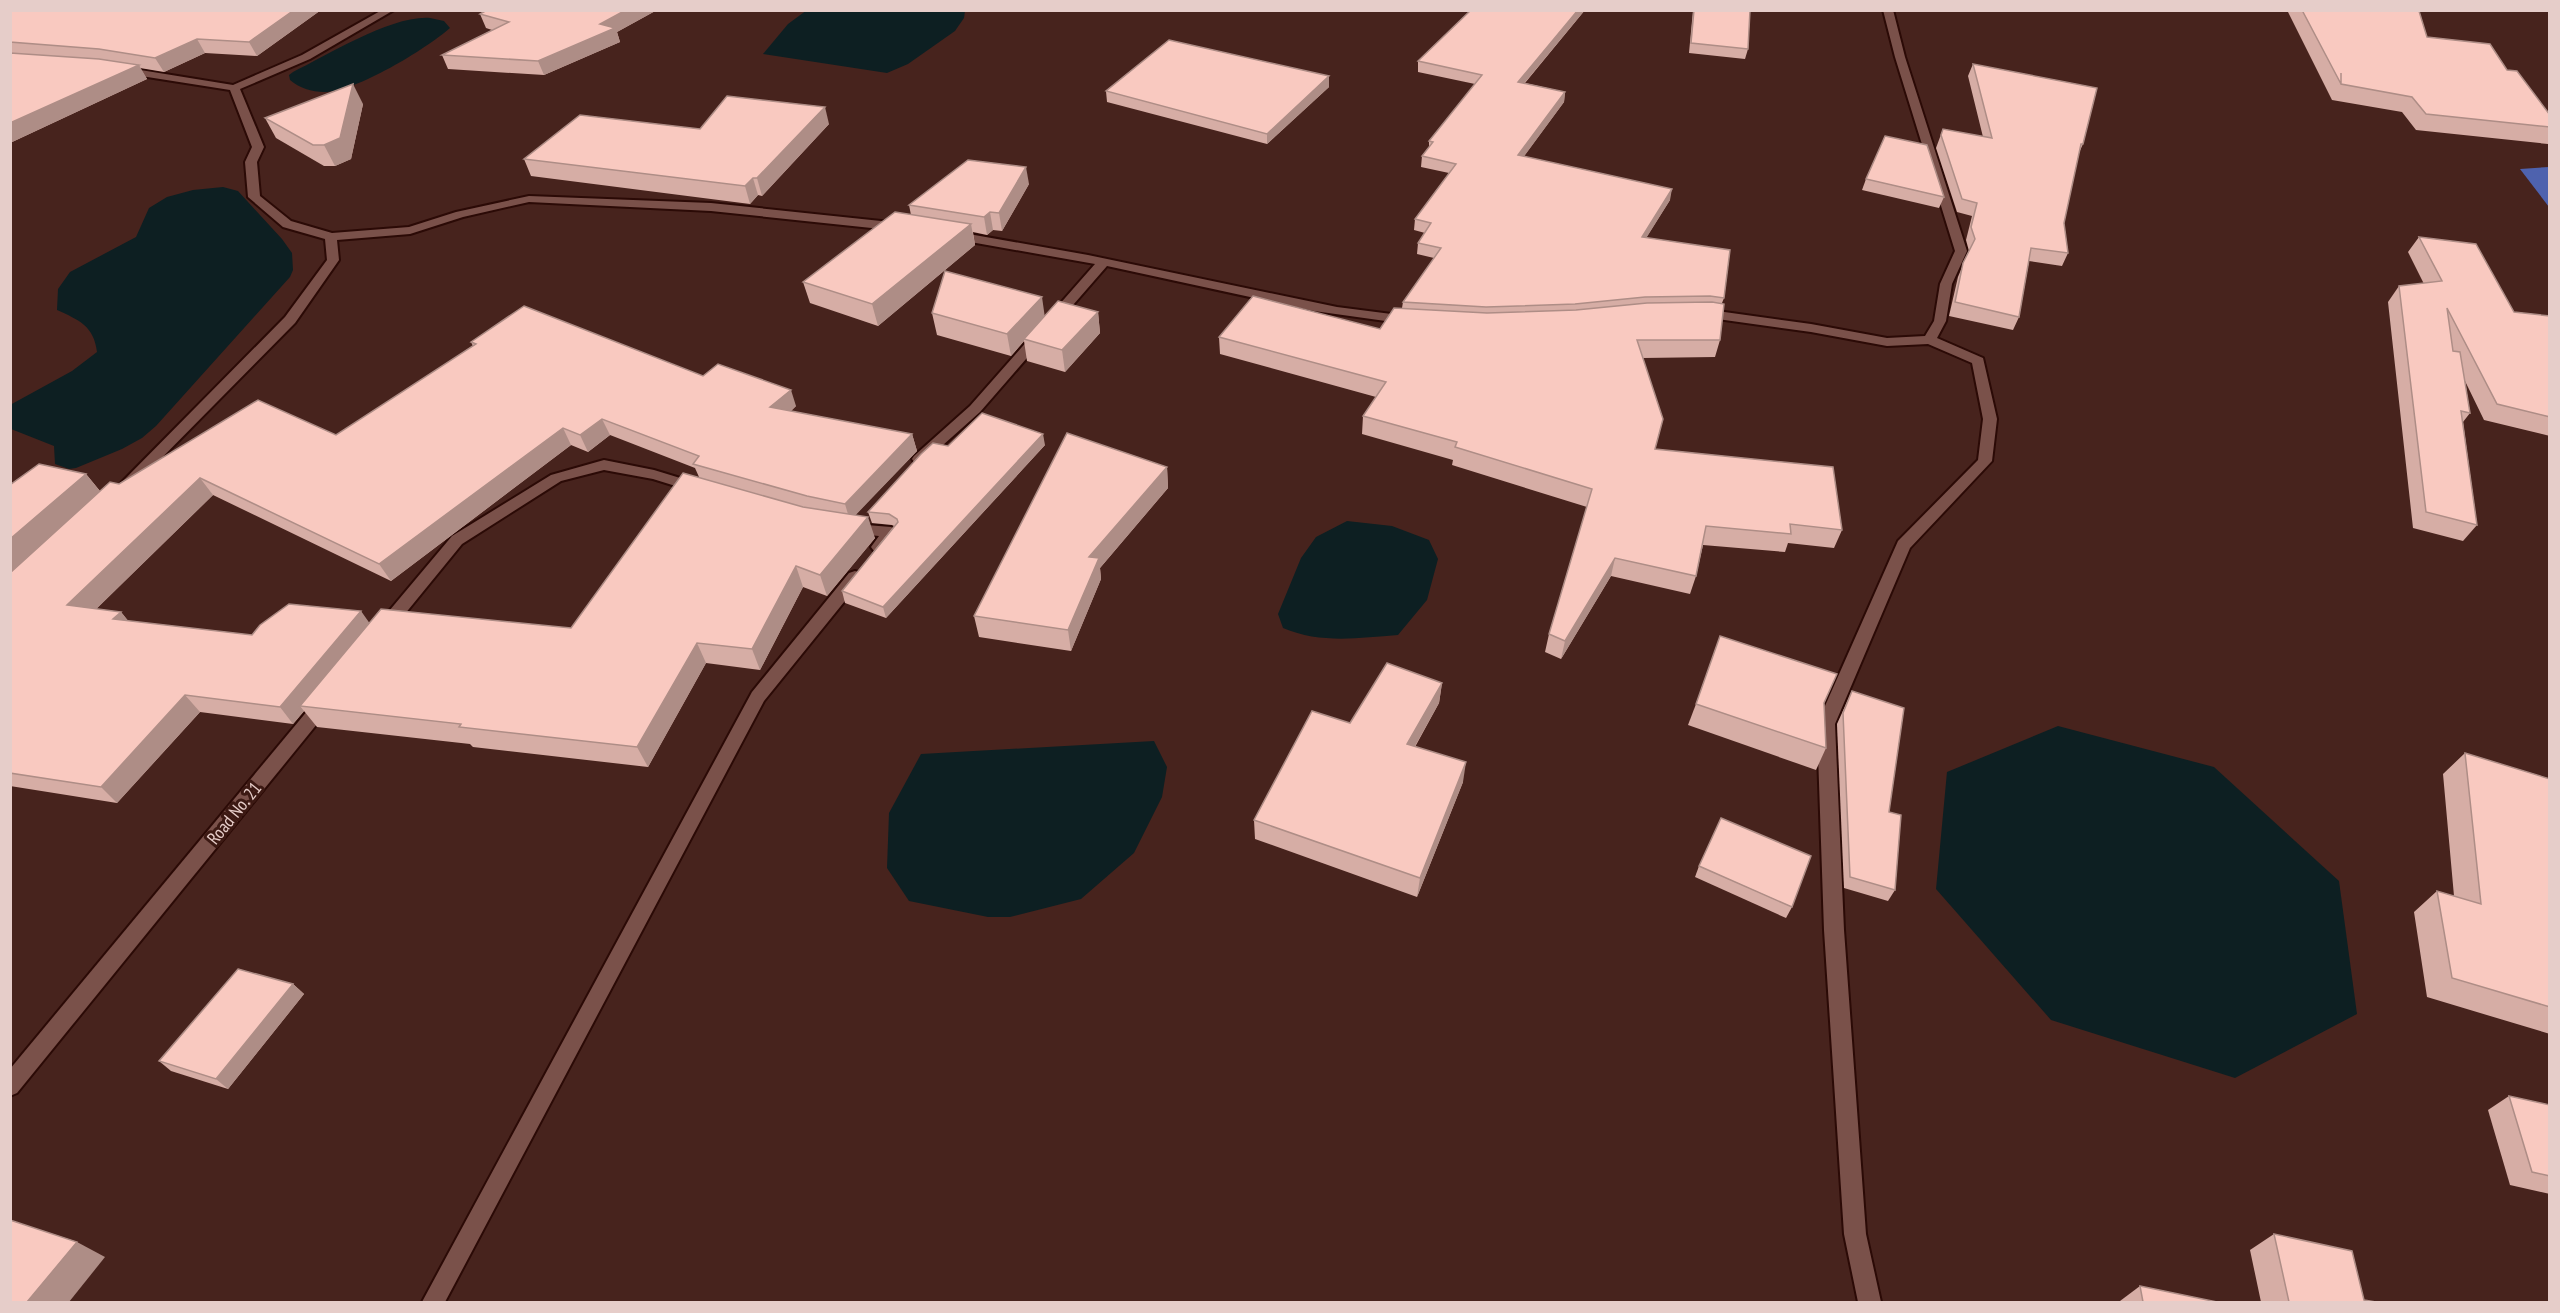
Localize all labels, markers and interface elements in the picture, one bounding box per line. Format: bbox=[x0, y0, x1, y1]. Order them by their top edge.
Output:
street label: Road No. 21 bbox=[202, 777, 266, 849]

